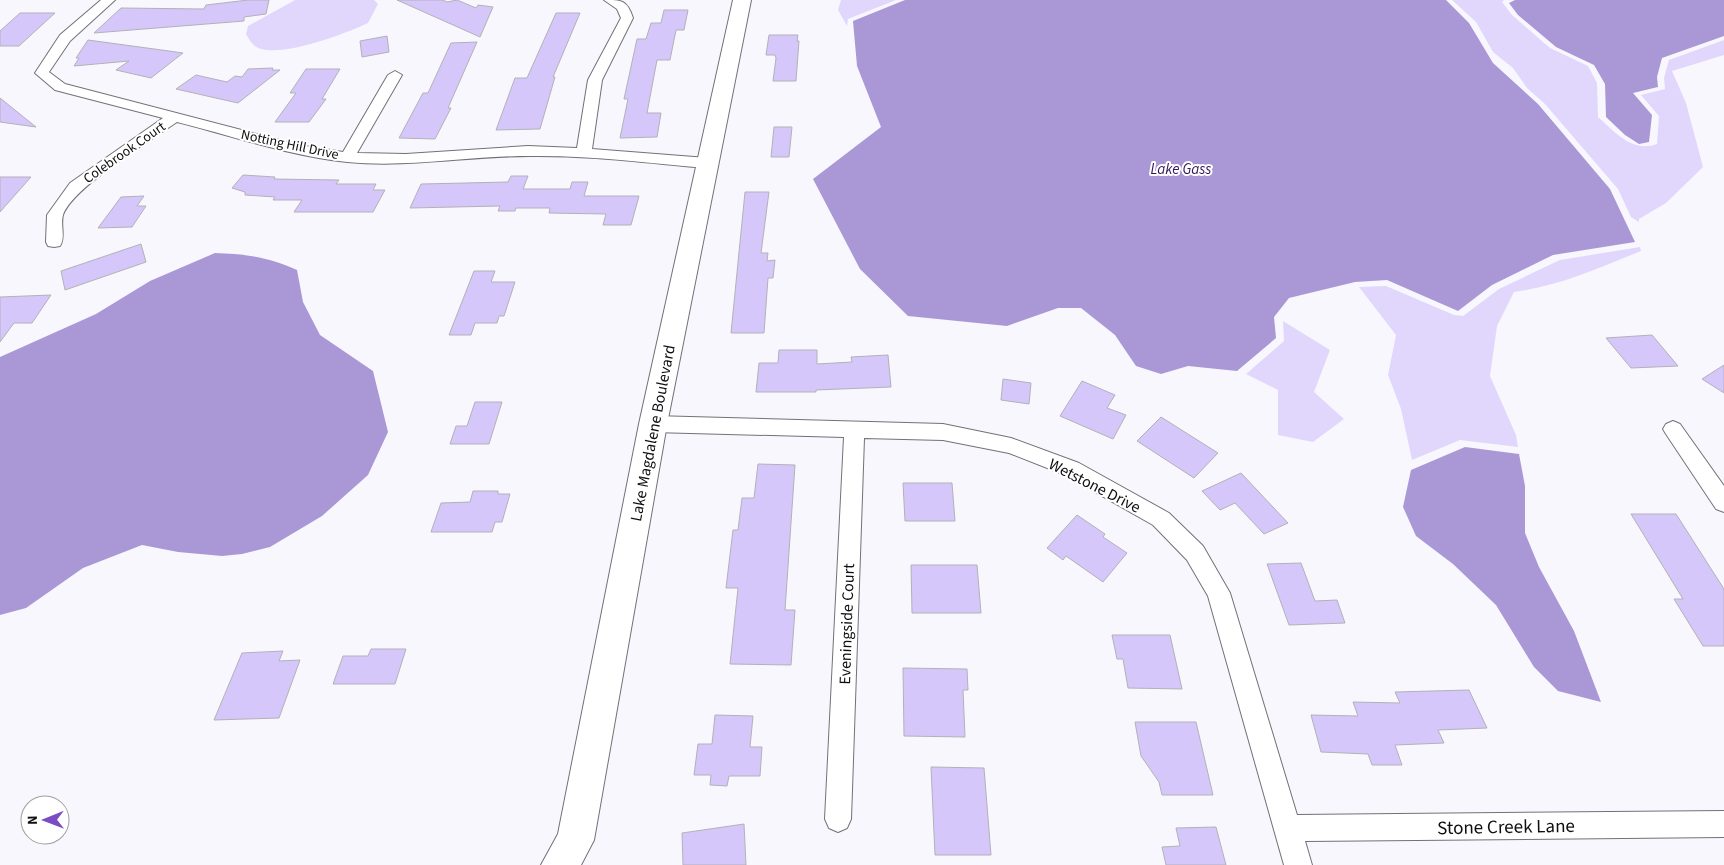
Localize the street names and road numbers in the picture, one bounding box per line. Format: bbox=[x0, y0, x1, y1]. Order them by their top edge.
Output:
street label: Colebrook Court bbox=[79, 117, 170, 189]
street label: Notting Hill Drive bbox=[239, 125, 341, 165]
street label: Lake Magdalene Boulevard bbox=[625, 343, 681, 523]
street label: Wetstone Drive bbox=[1045, 453, 1144, 519]
street label: Eveningside Court bbox=[834, 562, 860, 685]
street label: Stone Creek Lane bbox=[1437, 813, 1575, 842]

